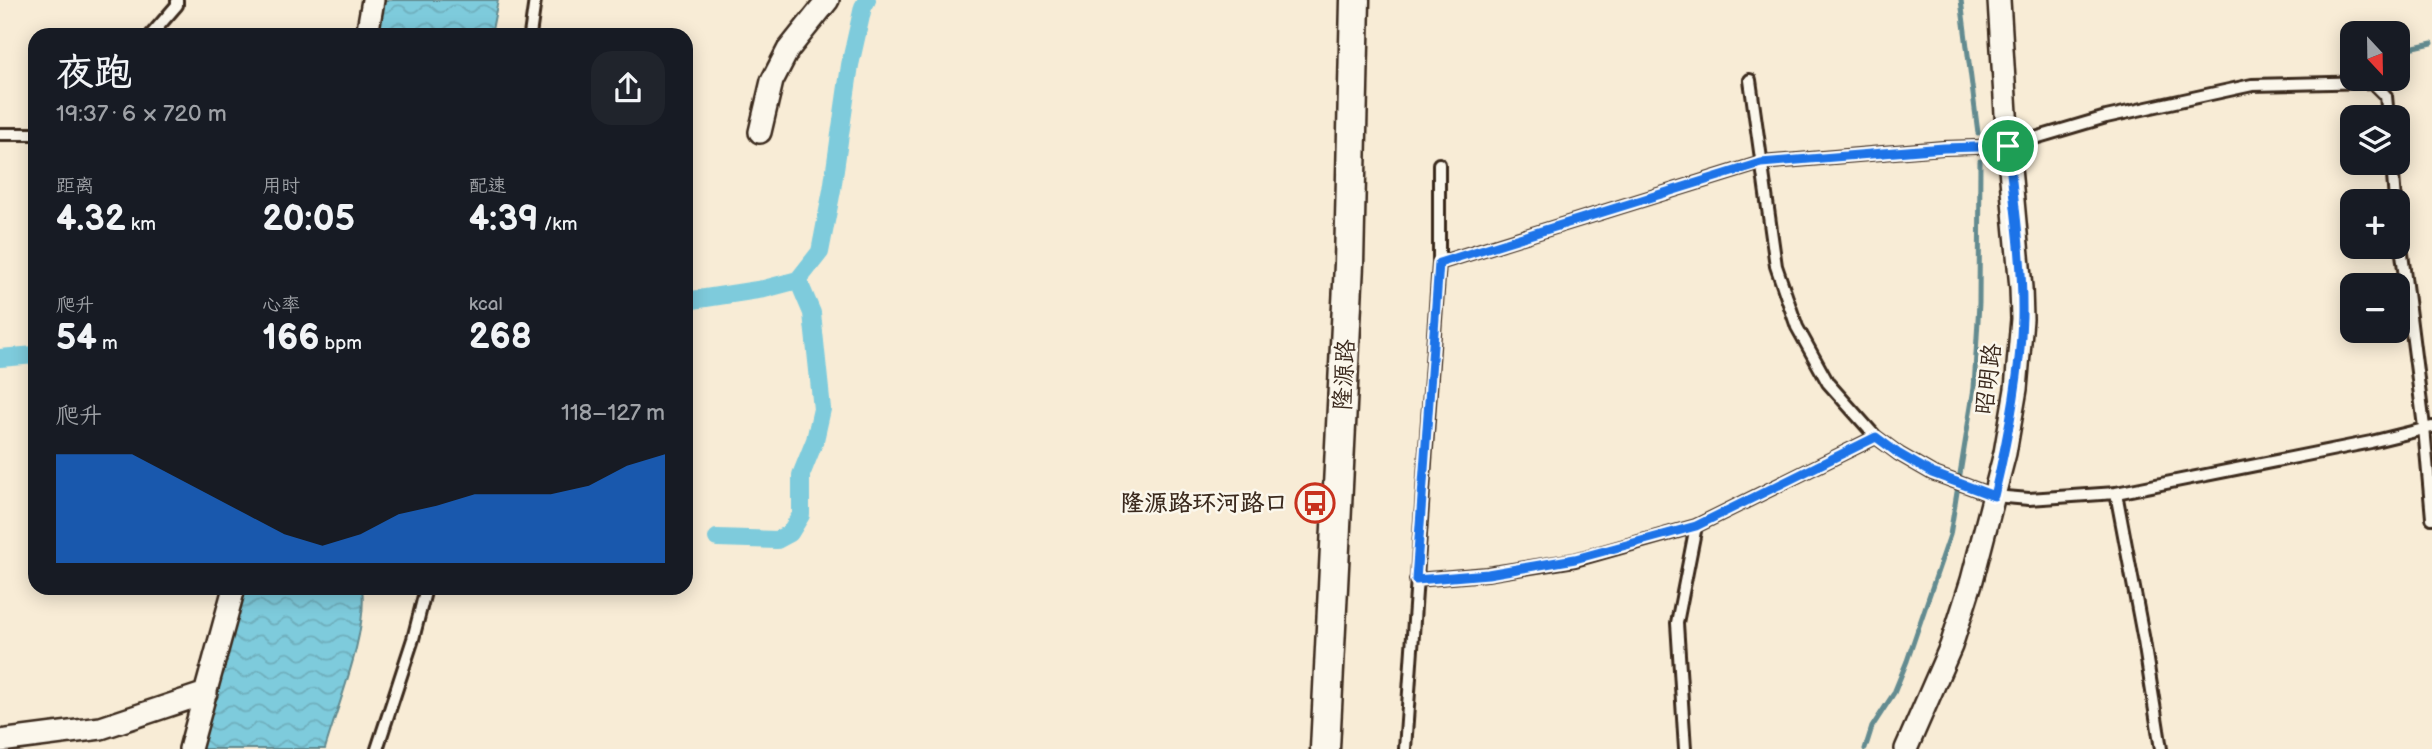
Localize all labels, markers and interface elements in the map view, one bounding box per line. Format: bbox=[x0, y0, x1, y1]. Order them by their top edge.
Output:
north arrow bbox=[2340, 21, 2410, 91]
map controls bbox=[2340, 21, 2410, 343]
text: 夜跑 bbox=[56, 51, 132, 96]
button: share bbox=[591, 51, 665, 125]
text: 19:37 · 6 × 720 m bbox=[56, 100, 227, 128]
button: layers bbox=[2340, 105, 2410, 175]
pin bbox=[1978, 116, 2038, 176]
icon: arrive bbox=[1989, 127, 2027, 165]
text: 距离 bbox=[56, 175, 94, 198]
text: 用时 bbox=[262, 175, 300, 198]
text: 配速 bbox=[469, 175, 507, 198]
button: + bbox=[2340, 189, 2410, 259]
text: 4.32 bbox=[56, 198, 126, 241]
text: 20:05 bbox=[262, 198, 355, 241]
text: 4:39 bbox=[469, 198, 539, 241]
text: km bbox=[126, 213, 156, 236]
text: /km bbox=[539, 213, 577, 236]
button: − bbox=[2340, 273, 2410, 343]
text: kcal bbox=[469, 293, 503, 316]
text: 爬升 bbox=[56, 294, 94, 317]
text: 心率 bbox=[262, 294, 300, 317]
text: 268 bbox=[469, 316, 532, 359]
text: 54 bbox=[56, 317, 97, 360]
text: 166 bbox=[262, 317, 319, 360]
text: m bbox=[97, 332, 118, 355]
text: bpm bbox=[319, 332, 362, 355]
street label: 隆源路 bbox=[1328, 338, 1361, 412]
street label: 昭明路 bbox=[1970, 342, 2007, 417]
text: 118–127 m bbox=[561, 399, 665, 427]
text: 爬升 bbox=[56, 402, 102, 430]
bus stop icon: 隆源路环河路口 bbox=[1294, 482, 1336, 524]
place label: 隆源路环河路口 bbox=[1120, 489, 1288, 518]

